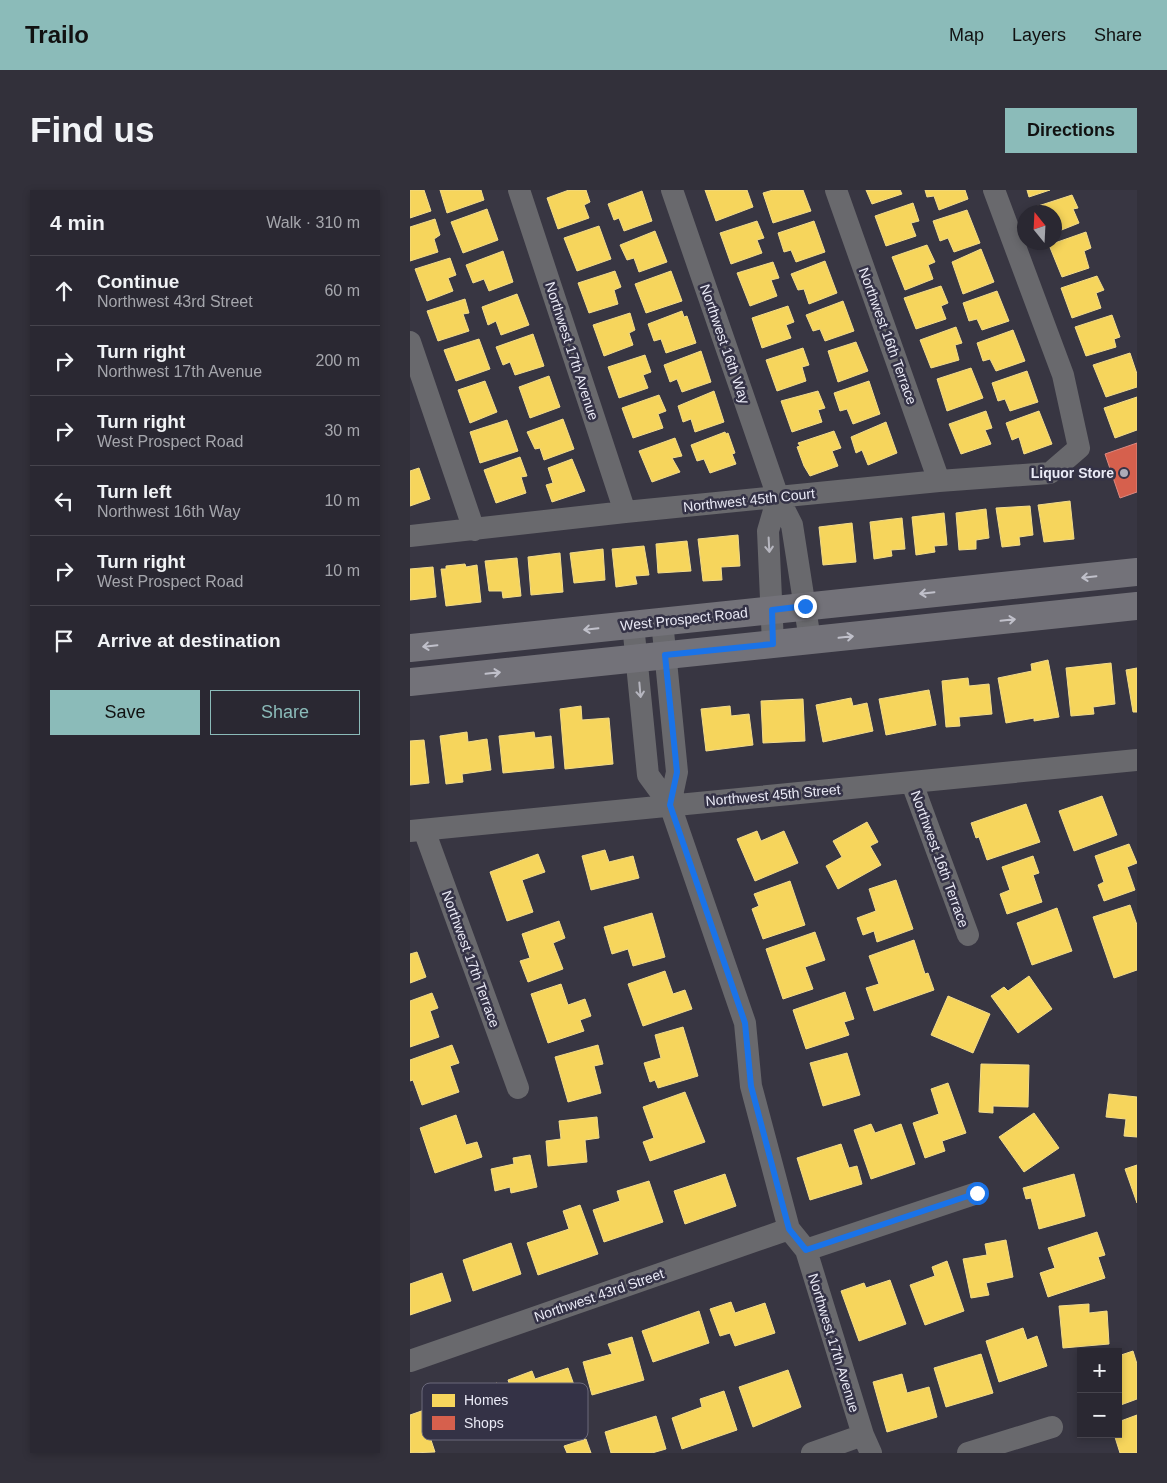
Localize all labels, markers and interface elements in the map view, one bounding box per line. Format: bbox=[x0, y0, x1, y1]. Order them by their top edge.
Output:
text: Trailo bbox=[25, 21, 89, 48]
text: Map bbox=[949, 25, 984, 45]
text: Layers bbox=[1012, 25, 1066, 45]
text: Share bbox=[1094, 25, 1142, 45]
button: Directions bbox=[1005, 108, 1137, 153]
text: Find us bbox=[30, 110, 154, 149]
north arrow bbox=[1017, 205, 1062, 250]
text: 4 min bbox=[50, 211, 105, 234]
text: Walk · 310 m bbox=[266, 214, 360, 231]
street label: Northwest 16th Terrace bbox=[856, 265, 920, 407]
text: Continue bbox=[97, 271, 179, 292]
icon: ahead bbox=[50, 277, 78, 305]
street label: Northwest 17th Avenue bbox=[542, 280, 602, 422]
text: 60 m bbox=[324, 282, 360, 299]
street label: Northwest 16th Way bbox=[697, 282, 753, 406]
text: Northwest 43rd Street bbox=[97, 293, 253, 310]
text: Turn right bbox=[97, 341, 185, 362]
icon: right bbox=[50, 347, 78, 375]
text: 200 m bbox=[316, 352, 360, 369]
text: Northwest 17th Avenue bbox=[97, 363, 262, 380]
text: Turn right bbox=[97, 411, 185, 432]
icon: right bbox=[50, 417, 78, 445]
text: 30 m bbox=[324, 422, 360, 439]
text: West Prospect Road bbox=[97, 433, 243, 450]
place label: Liquor Store bbox=[1031, 465, 1114, 481]
marker: Liquor Store bbox=[1118, 467, 1130, 479]
text: Turn left bbox=[97, 481, 172, 502]
street label: Northwest 45th Court bbox=[682, 485, 816, 515]
icon: left bbox=[50, 487, 78, 515]
text: 10 m bbox=[324, 492, 360, 509]
text: Northwest 16th Way bbox=[97, 503, 240, 520]
one-way arrow bbox=[764, 536, 773, 552]
text: Turn right bbox=[97, 551, 185, 572]
icon: right bbox=[50, 557, 78, 585]
text: 10 m bbox=[324, 562, 360, 579]
one-way arrow bbox=[1081, 572, 1097, 582]
text: West Prospect Road bbox=[97, 573, 243, 590]
one-way arrow bbox=[919, 589, 935, 598]
route end bbox=[794, 595, 817, 618]
street label: West Prospect Road bbox=[619, 604, 749, 634]
one-way arrow bbox=[1000, 615, 1016, 625]
one-way arrow bbox=[584, 624, 600, 634]
icon: arrive bbox=[50, 627, 78, 655]
text: Arrive at destination bbox=[97, 630, 281, 651]
one-way arrow bbox=[838, 632, 854, 642]
one-way arrow bbox=[422, 641, 438, 651]
one-way arrow bbox=[485, 669, 501, 678]
one-way arrow bbox=[635, 682, 644, 698]
button: Save bbox=[50, 690, 200, 735]
button: Share bbox=[210, 690, 360, 735]
street label: Northwest 45th Street bbox=[705, 781, 841, 809]
street label: Northwest 16th Terrace bbox=[908, 788, 972, 930]
street label: Northwest 17th Terrace bbox=[439, 888, 503, 1030]
route start bbox=[966, 1182, 989, 1205]
street label: Northwest 43rd Street bbox=[532, 1265, 666, 1325]
street label: Northwest 17th Avenue bbox=[805, 1272, 863, 1415]
map controls bbox=[1077, 1348, 1122, 1438]
button: + bbox=[1077, 1348, 1122, 1393]
legend bbox=[422, 1383, 588, 1440]
text: Homes bbox=[464, 1392, 508, 1408]
button: − bbox=[1077, 1393, 1122, 1438]
text: Shops bbox=[464, 1415, 504, 1431]

